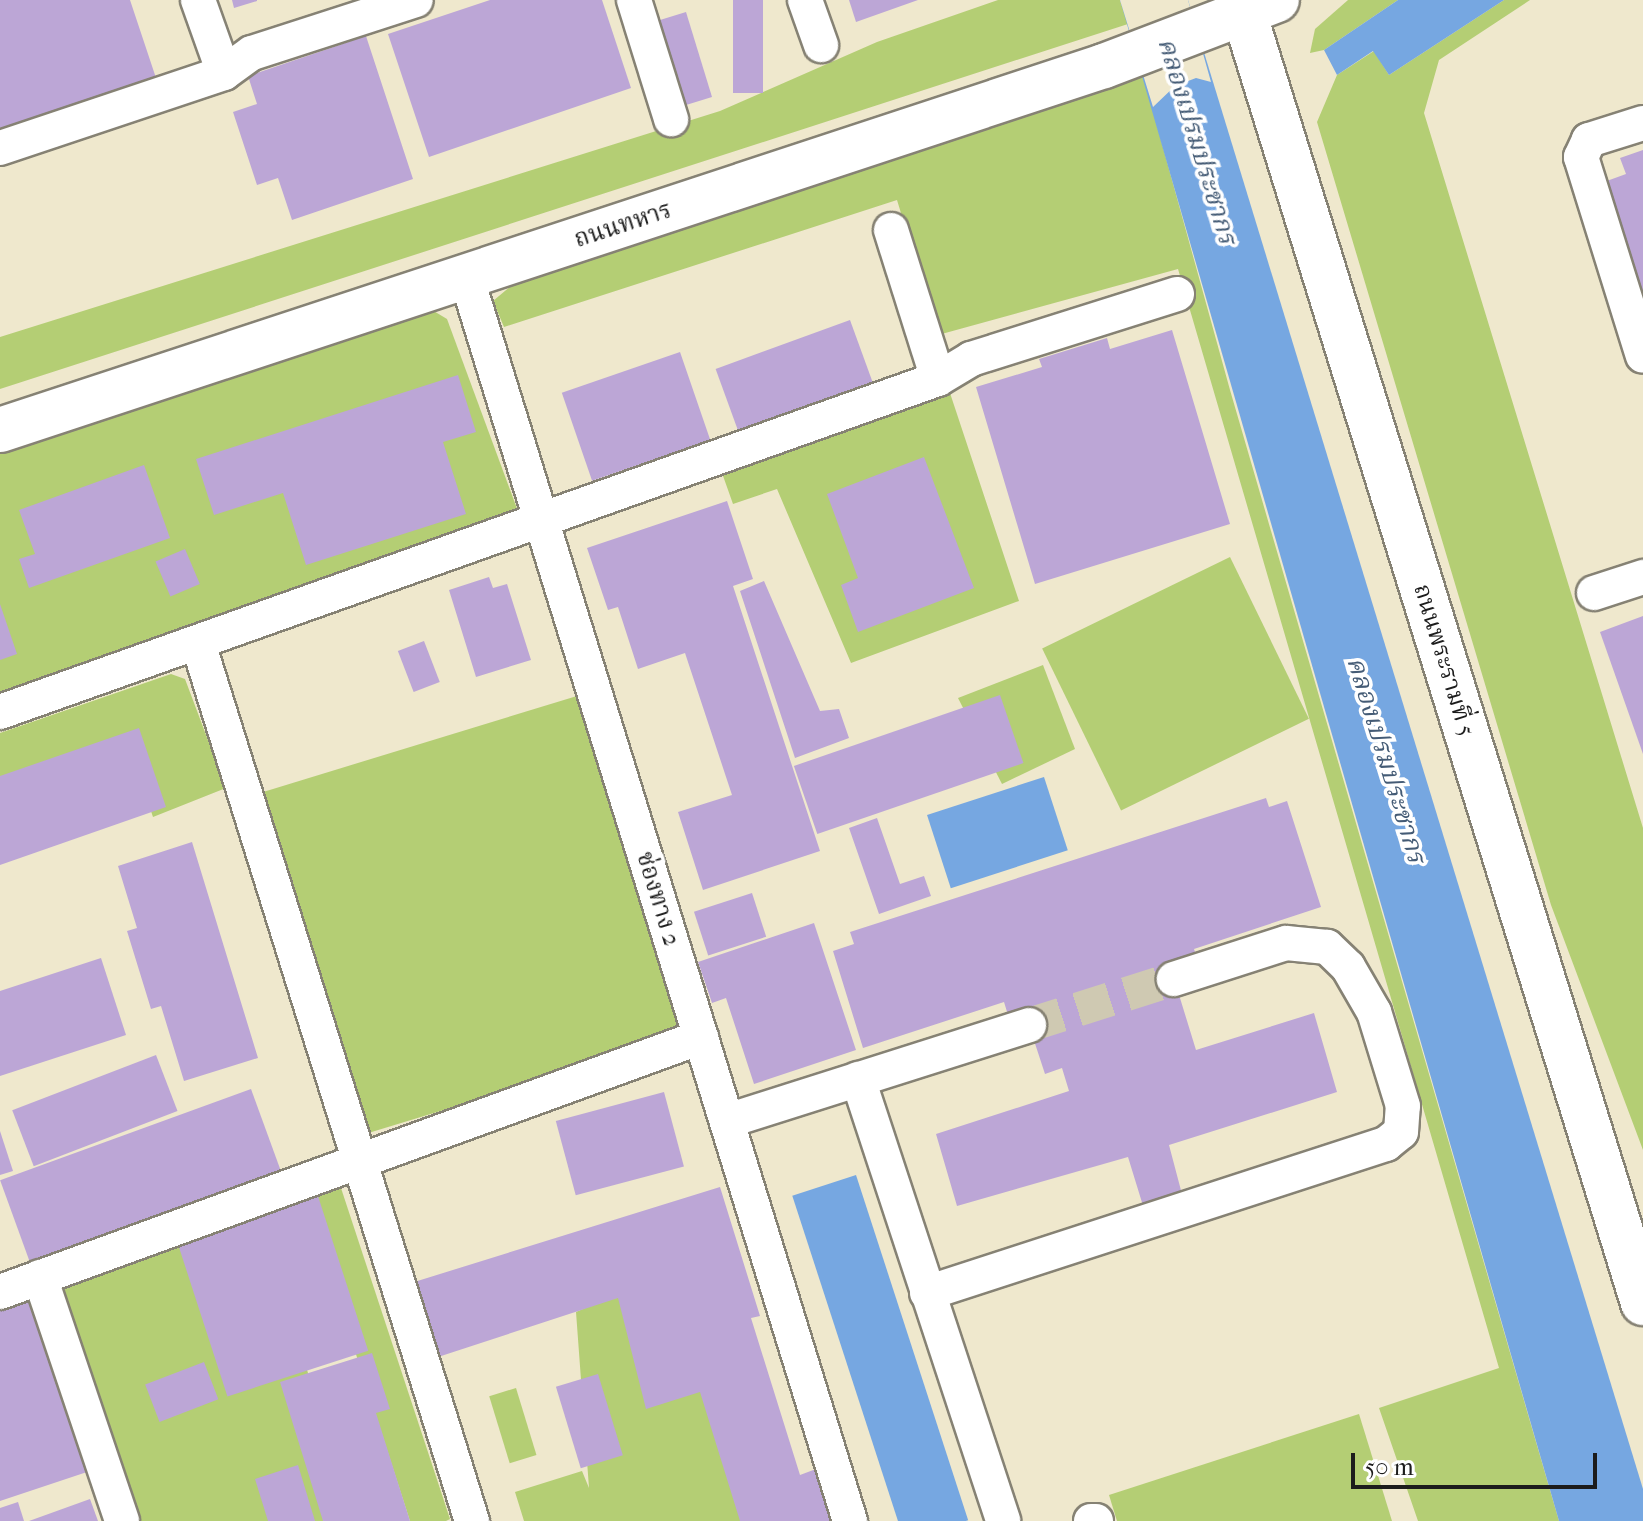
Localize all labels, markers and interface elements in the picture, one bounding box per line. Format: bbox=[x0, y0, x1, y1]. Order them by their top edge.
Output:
water label: คลองเปรมประชากร bbox=[1151, 34, 1243, 248]
street label: ถนนทหาร bbox=[571, 196, 675, 254]
street label: ถนนพระรามที่ 5 bbox=[1407, 580, 1481, 740]
water label: คลองเปรมประชากร bbox=[1340, 653, 1432, 867]
street label: ช่องทาง 2 bbox=[630, 849, 686, 949]
scale bar bbox=[1355, 1437, 1601, 1487]
text: 50 m bbox=[1365, 1453, 1414, 1481]

